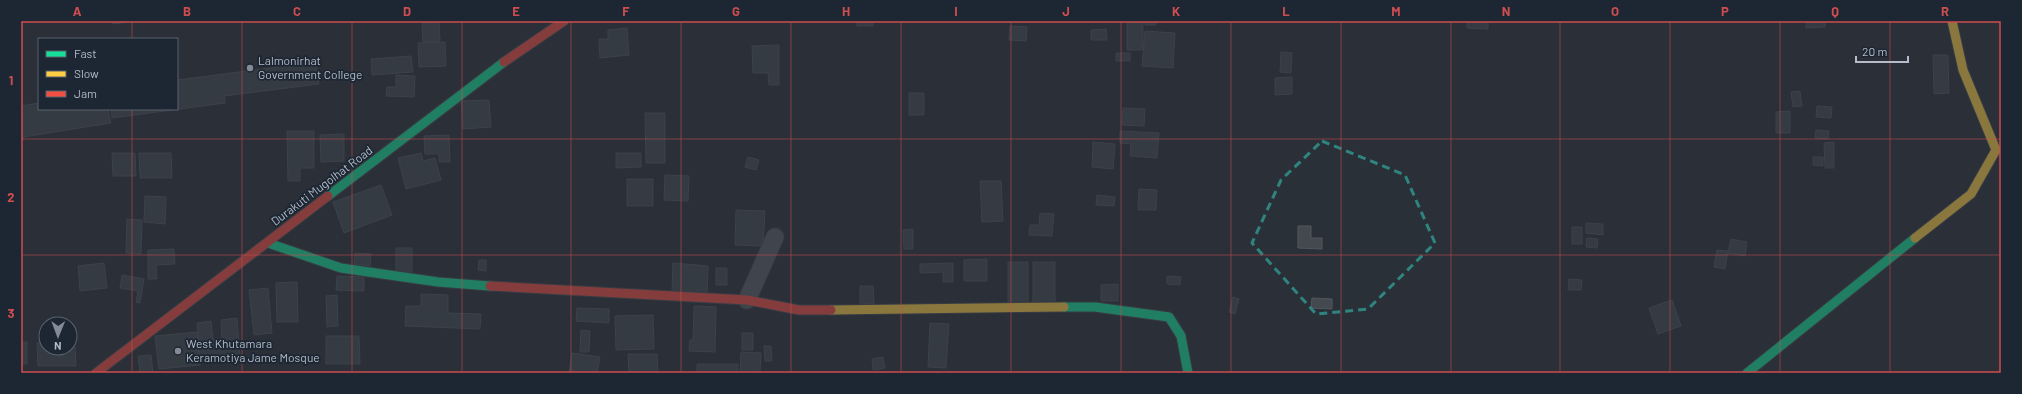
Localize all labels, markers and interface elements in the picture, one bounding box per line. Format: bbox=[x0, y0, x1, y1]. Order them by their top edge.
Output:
text: A bbox=[73, 3, 82, 19]
text: B bbox=[183, 3, 191, 19]
text: C bbox=[293, 3, 301, 19]
text: D bbox=[403, 3, 411, 19]
text: E bbox=[512, 3, 520, 19]
text: F bbox=[622, 3, 630, 19]
text: G bbox=[732, 3, 740, 19]
text: H bbox=[842, 3, 850, 19]
text: I bbox=[954, 3, 958, 19]
text: J bbox=[1062, 3, 1070, 19]
text: K bbox=[1172, 3, 1180, 19]
text: L bbox=[1282, 3, 1290, 19]
text: M bbox=[1391, 3, 1401, 19]
text: N bbox=[1502, 3, 1510, 19]
text: O bbox=[1611, 3, 1619, 19]
text: P bbox=[1721, 3, 1729, 19]
text: Q bbox=[1831, 3, 1839, 19]
text: R bbox=[1941, 3, 1949, 19]
legend bbox=[38, 38, 178, 110]
scale bar bbox=[1856, 38, 1908, 64]
text: 20 m bbox=[1862, 44, 1888, 58]
text: Fast bbox=[74, 46, 97, 60]
place label: Lalmonirhat Government College bbox=[258, 53, 362, 81]
marker: Lalmonirhat Government College bbox=[245, 63, 255, 73]
text: Slow bbox=[74, 66, 99, 80]
text: 1 bbox=[9, 72, 13, 88]
text: Jam bbox=[74, 86, 97, 100]
street label: Durakuti Mugolhat Road bbox=[268, 143, 375, 228]
text: 2 bbox=[7, 189, 15, 205]
text: 3 bbox=[7, 305, 15, 321]
north arrow bbox=[38, 316, 78, 356]
place label: West Khutamara Keramotiya Jame Mosque bbox=[186, 336, 320, 364]
text: N bbox=[54, 340, 62, 353]
marker: West Khutamara Keramotiya Jame Mosque bbox=[173, 346, 183, 356]

